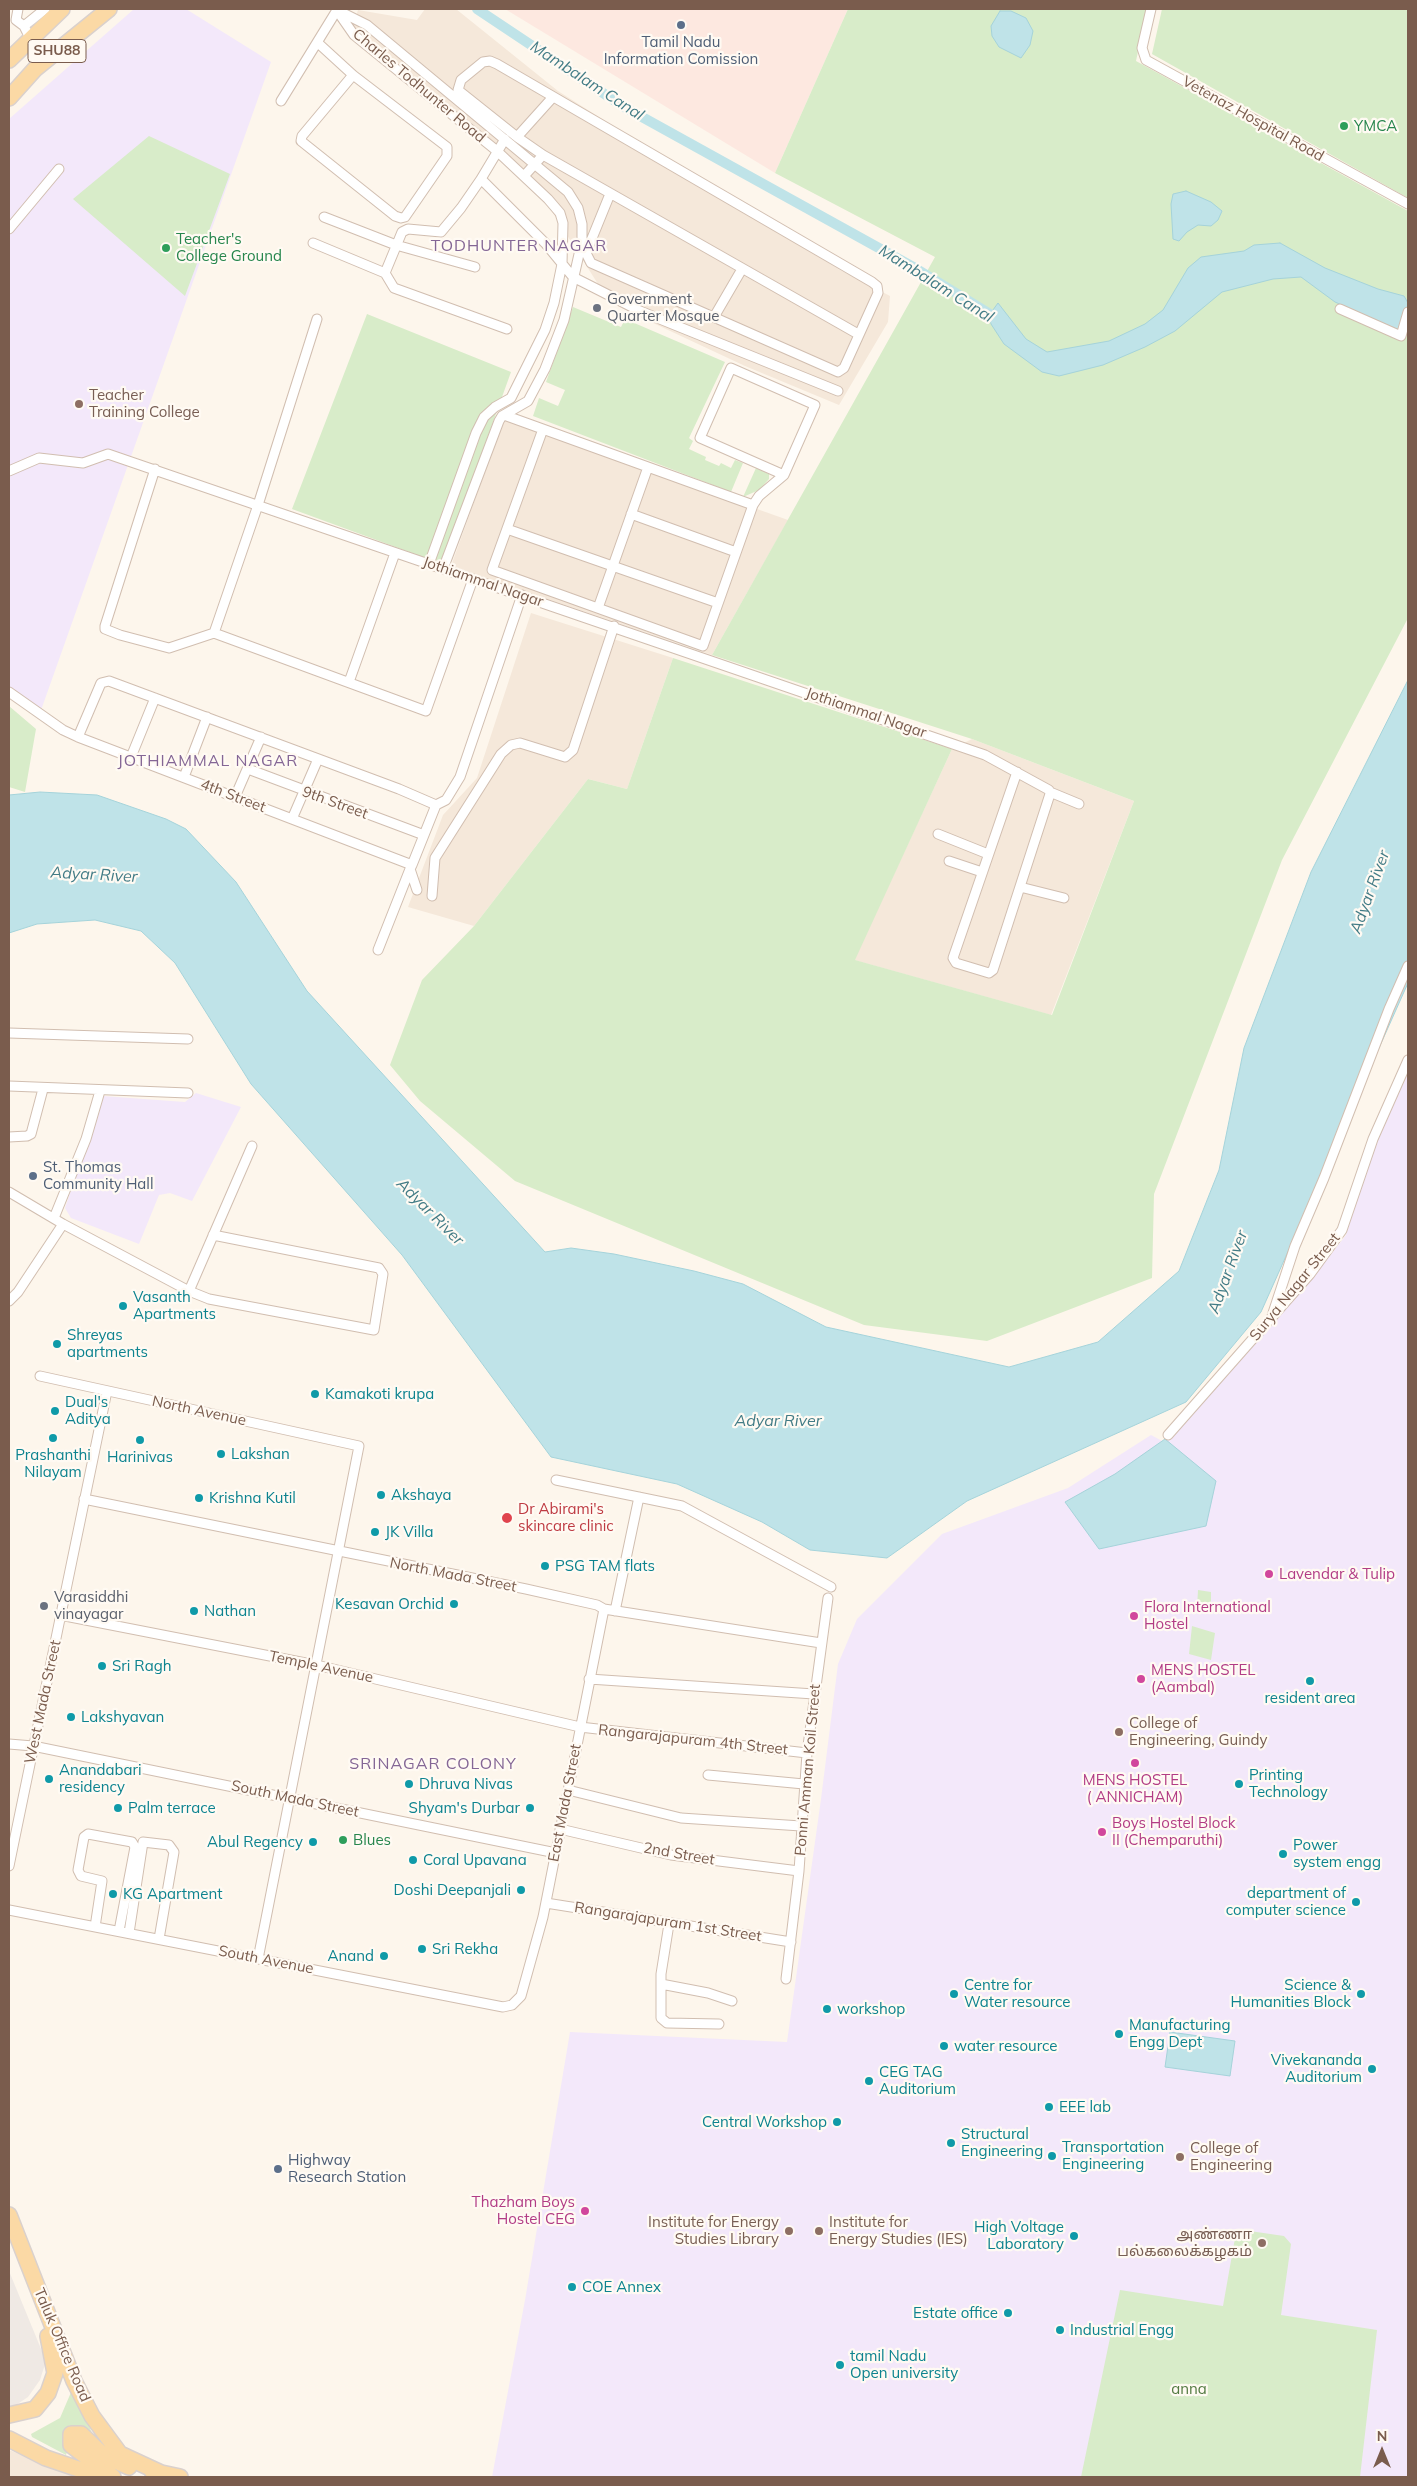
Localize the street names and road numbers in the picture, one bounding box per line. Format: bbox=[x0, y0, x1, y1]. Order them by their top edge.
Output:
street label: Charles Todhunter Road bbox=[349, 25, 489, 147]
road number: SHU88 bbox=[28, 40, 86, 62]
street label: Vetenaz Hospital Road bbox=[1179, 73, 1327, 165]
street label: Jothiammal Nagar bbox=[420, 553, 546, 611]
street label: Jothiammal Nagar bbox=[803, 684, 929, 742]
street label: 4th Street bbox=[198, 775, 268, 817]
street label: 9th Street bbox=[300, 783, 370, 823]
street label: Surya Nagar Street bbox=[1246, 1229, 1344, 1345]
street label: North Avenue bbox=[150, 1392, 248, 1430]
street label: North Mada Street bbox=[388, 1554, 518, 1596]
street label: West Mada Street bbox=[21, 1639, 65, 1765]
street label: Temple Avenue bbox=[267, 1647, 375, 1687]
street label: Ponni Amman Koil Street bbox=[792, 1683, 824, 1857]
street label: Rangarajapuram 4th Street bbox=[597, 1721, 789, 1759]
street label: East Mada Street bbox=[545, 1743, 585, 1863]
street label: South Mada Street bbox=[230, 1777, 360, 1821]
street label: 2nd Street bbox=[642, 1839, 716, 1869]
street label: Rangarajapuram 1st Street bbox=[573, 1898, 763, 1946]
street label: South Avenue bbox=[217, 1942, 315, 1978]
street label: Taluk Office Road bbox=[30, 2285, 94, 2405]

